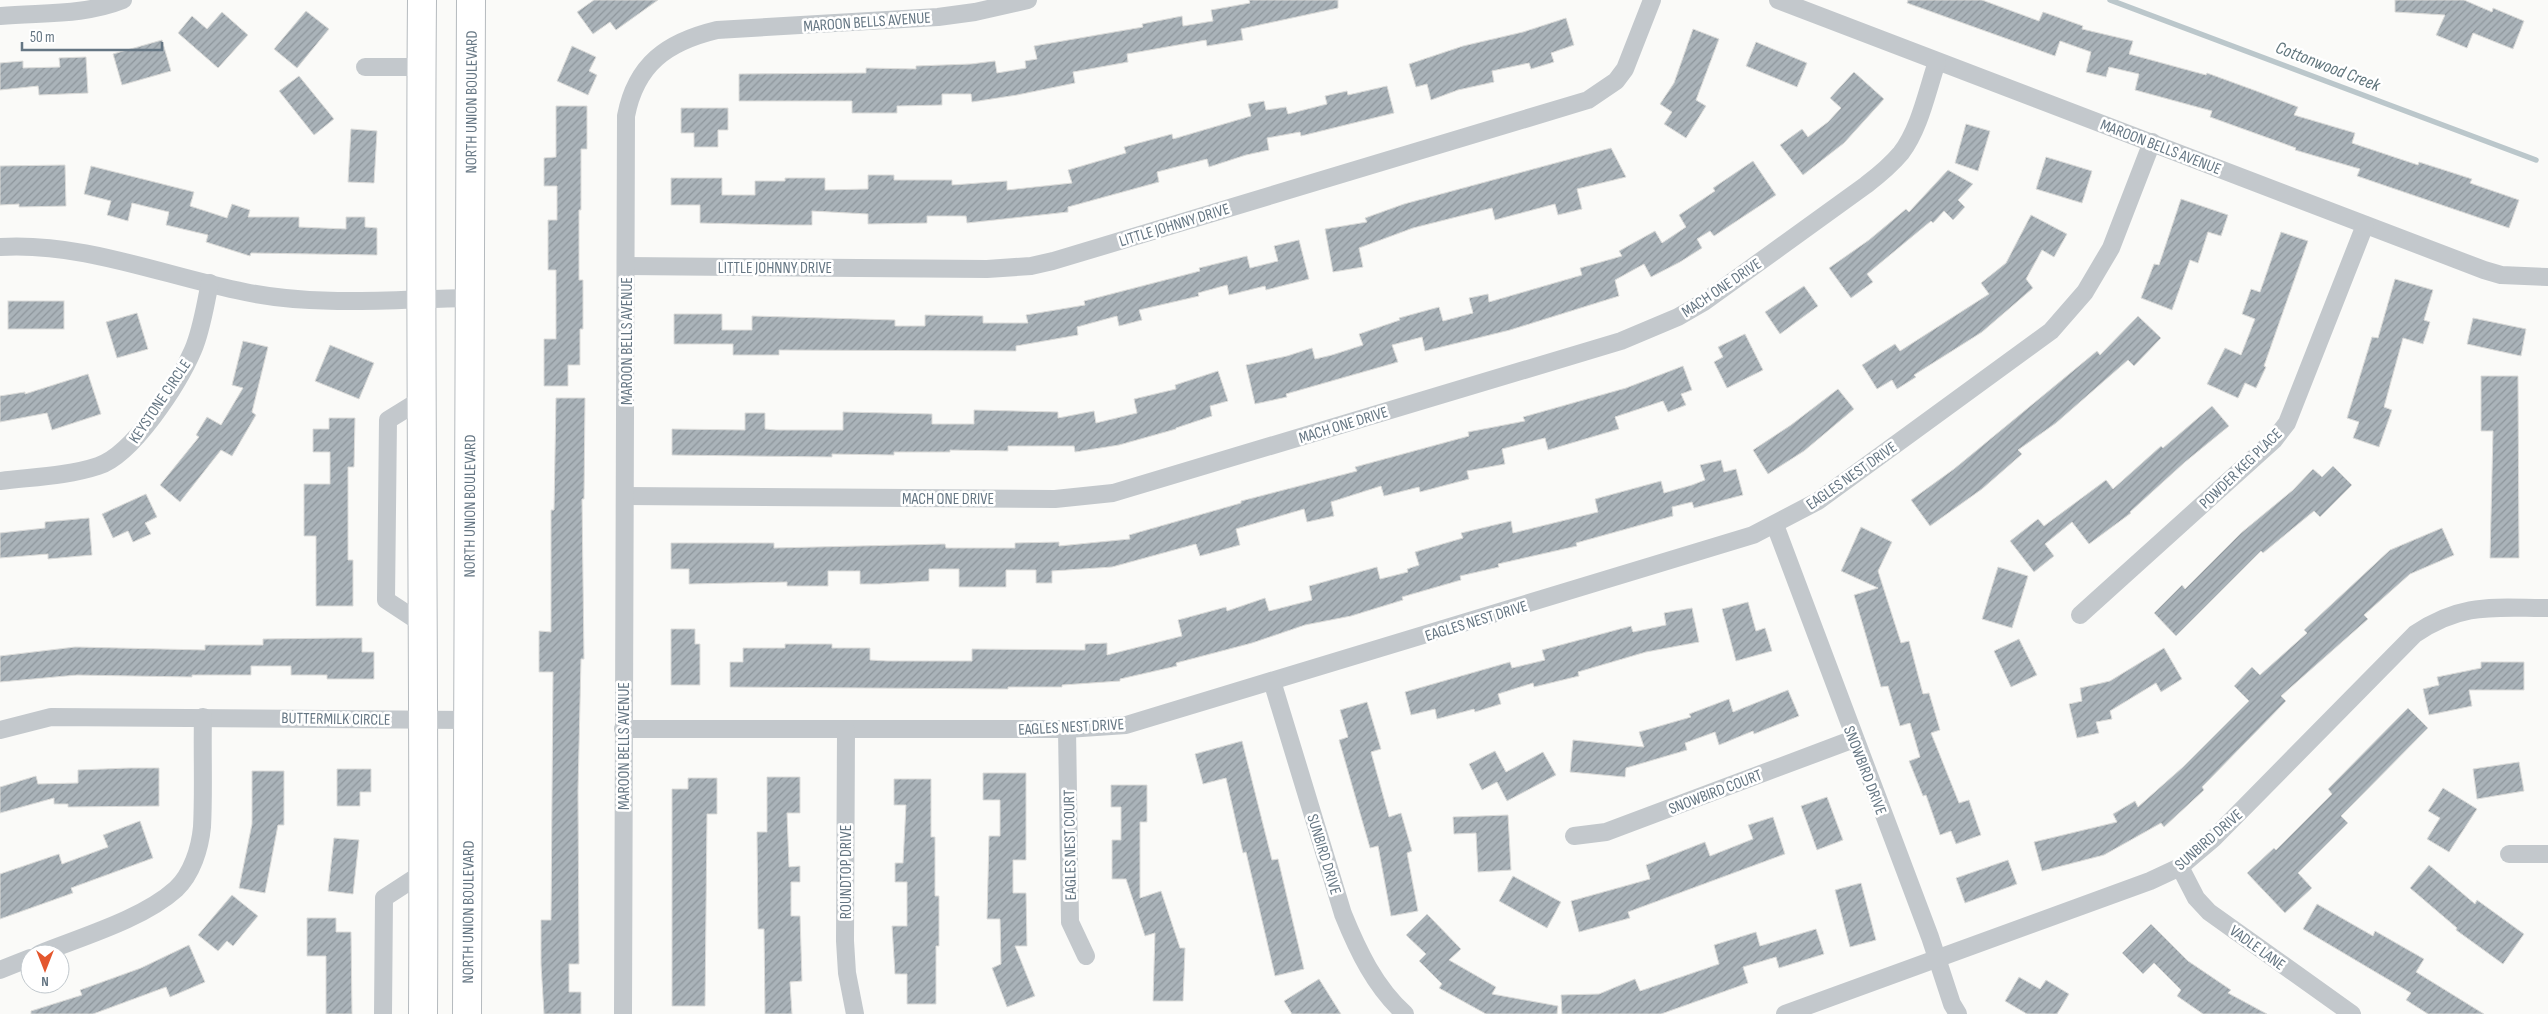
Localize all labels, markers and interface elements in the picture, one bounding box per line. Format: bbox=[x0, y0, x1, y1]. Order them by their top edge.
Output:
street label: MAROON BELLS AVENUE bbox=[803, 9, 932, 36]
scale bar bbox=[22, 20, 162, 52]
text: 50 m bbox=[30, 28, 55, 47]
street label: NORTH UNION BOULEVARD bbox=[462, 30, 482, 173]
water label: Cottonwood Creek bbox=[2273, 37, 2384, 96]
street label: MAROON BELLS AVENUE bbox=[2097, 116, 2224, 179]
street label: LITTLE JOHNNY DRIVE bbox=[1117, 200, 1232, 251]
street label: MACH ONE DRIVE bbox=[1678, 255, 1765, 322]
street label: LITTLE JOHNNY DRIVE bbox=[718, 259, 832, 278]
street label: MAROON BELLS AVENUE bbox=[618, 277, 637, 405]
street label: KEYSTONE CIRCLE bbox=[125, 356, 195, 447]
street label: MACH ONE DRIVE bbox=[1297, 403, 1390, 448]
street label: POWDER KEG PLACE bbox=[2196, 425, 2286, 513]
street label: NORTH UNION BOULEVARD bbox=[461, 434, 480, 577]
street label: EAGLES NEST DRIVE bbox=[1803, 438, 1901, 514]
street label: MACH ONE DRIVE bbox=[902, 490, 994, 509]
street label: EAGLES NEST DRIVE bbox=[1423, 597, 1530, 646]
street label: MAROON BELLS AVENUE bbox=[615, 682, 634, 810]
street label: BUTTERMILK CIRCLE bbox=[281, 709, 391, 730]
street label: EAGLES NEST DRIVE bbox=[1018, 715, 1124, 740]
street label: SNOWBIRD DRIVE bbox=[1839, 723, 1890, 818]
street label: SNOWBIRD COURT bbox=[1666, 766, 1765, 819]
street label: EAGLES NEST COURT bbox=[1060, 789, 1081, 901]
street label: SUNBIRD DRIVE bbox=[2171, 806, 2247, 875]
street label: SUNBIRD DRIVE bbox=[1302, 812, 1345, 897]
street label: ROUNDTOP DRIVE bbox=[837, 825, 856, 919]
street label: NORTH UNION BOULEVARD bbox=[459, 840, 479, 983]
street label: VADLE LANE bbox=[2226, 922, 2289, 975]
north arrow bbox=[20, 944, 70, 994]
text: N bbox=[41, 973, 49, 990]

